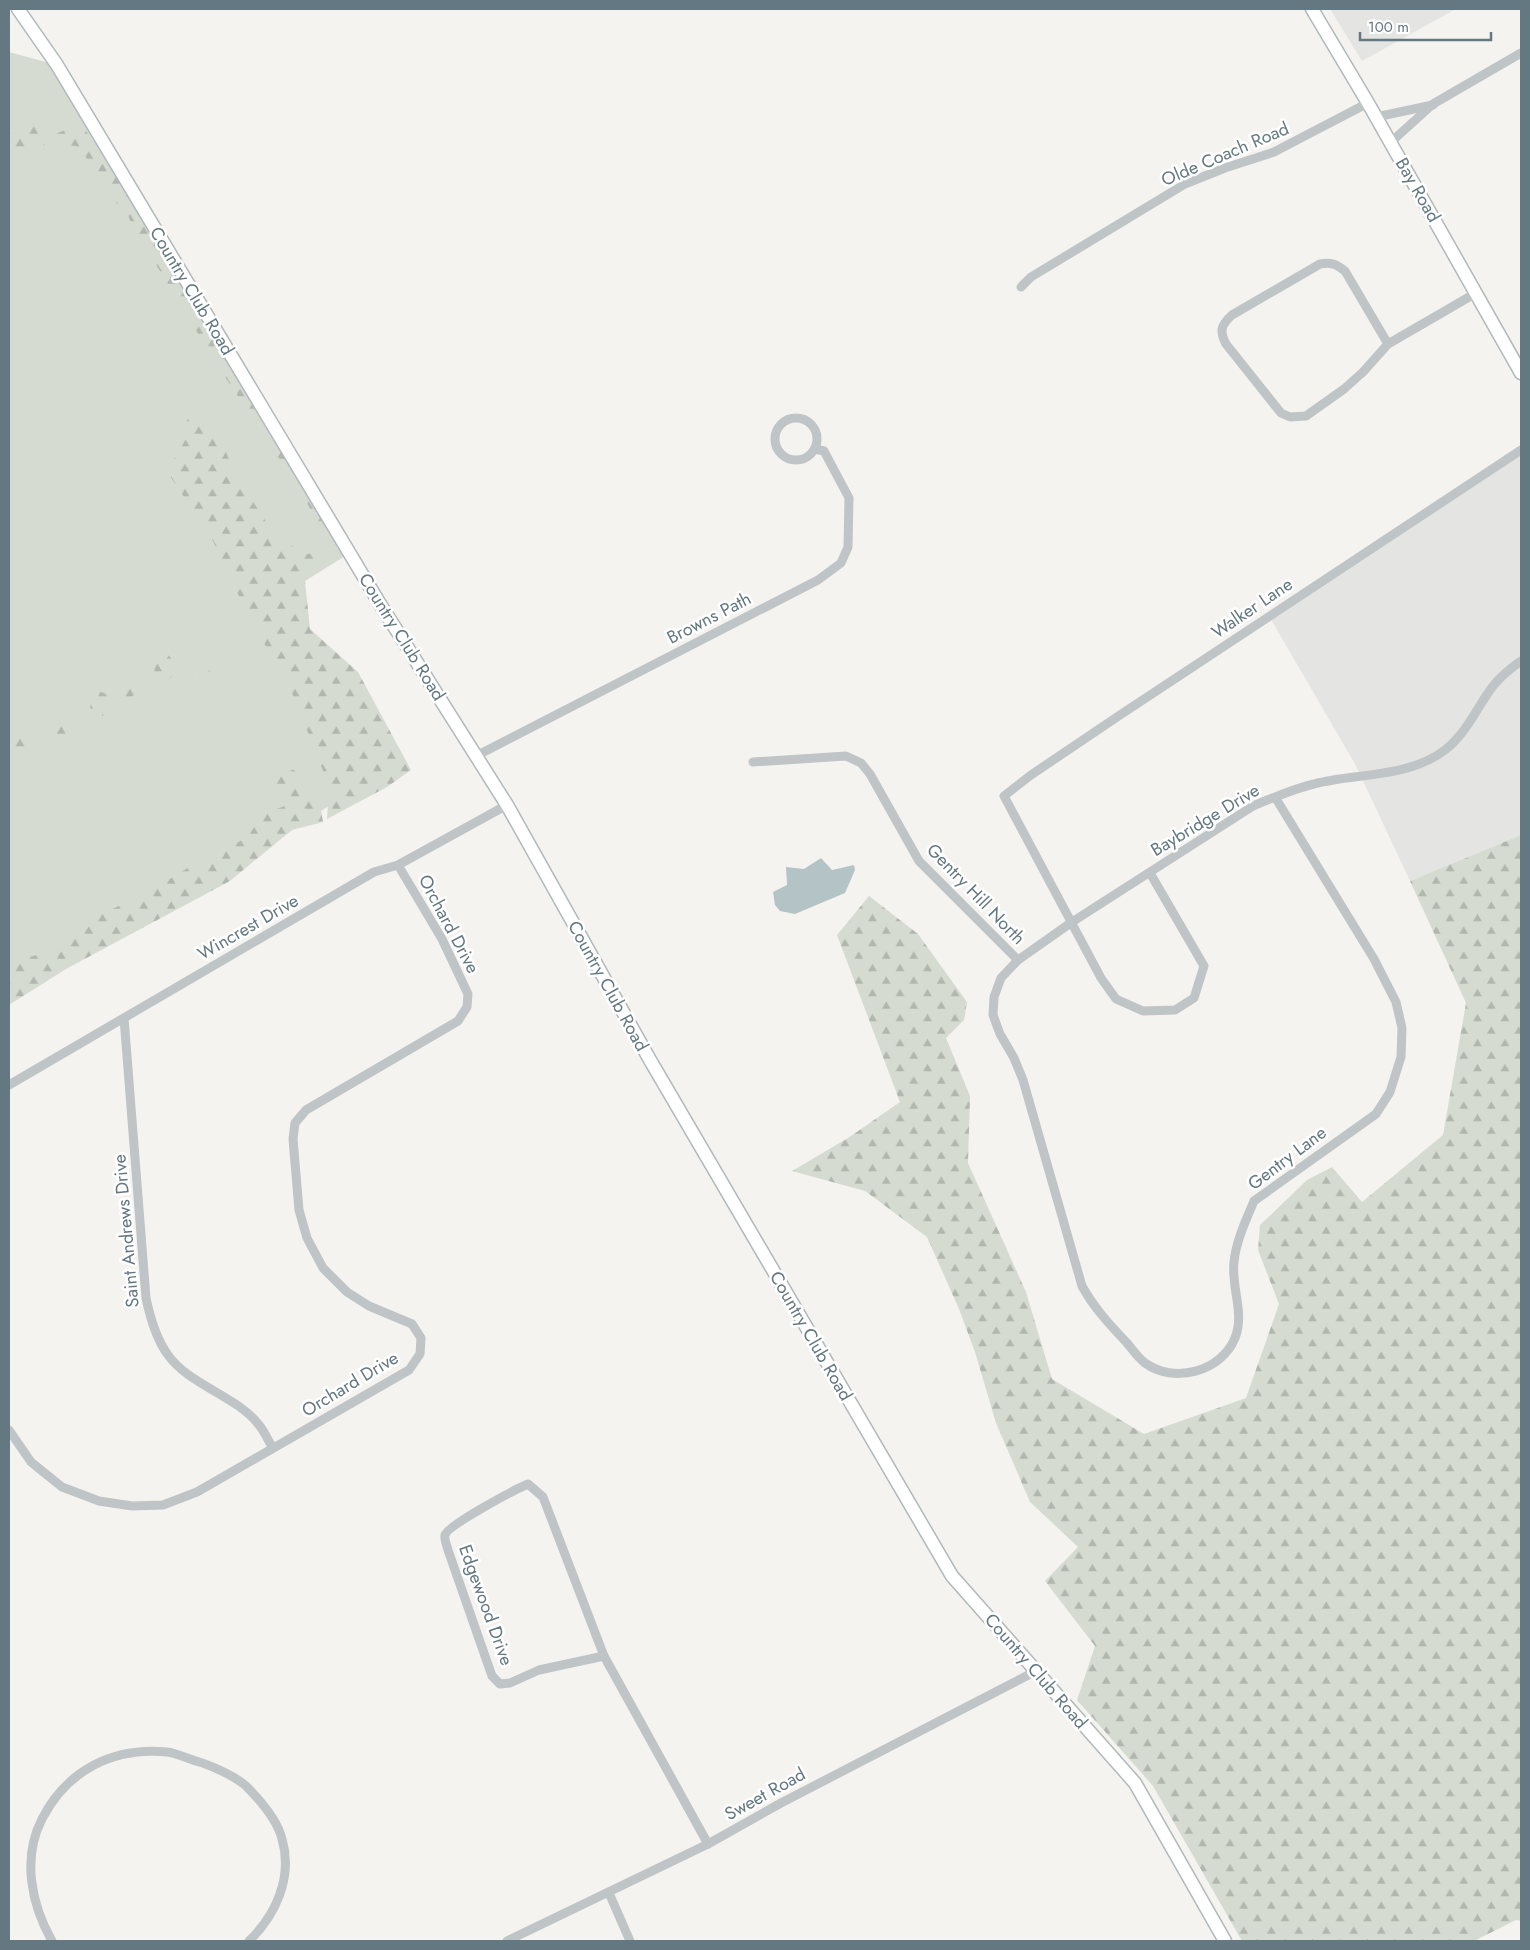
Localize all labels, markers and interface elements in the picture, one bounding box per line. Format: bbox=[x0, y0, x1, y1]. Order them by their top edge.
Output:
scale bar bbox=[1360, 10, 1491, 42]
text: 100 m bbox=[1368, 16, 1409, 38]
street label: Olde Coach Road bbox=[1157, 115, 1293, 193]
street label: Bay Road bbox=[1389, 153, 1447, 227]
street label: Country Club Road bbox=[143, 222, 241, 360]
street label: Country Club Road bbox=[352, 568, 452, 706]
street label: Walker Lane bbox=[1206, 571, 1298, 645]
street label: Browns Path bbox=[662, 586, 756, 650]
street label: Baybridge Drive bbox=[1146, 777, 1264, 863]
street label: Gentry Hill North bbox=[921, 837, 1031, 951]
street label: Orchard Drive bbox=[412, 870, 486, 978]
street label: Wincrest Drive bbox=[193, 888, 303, 966]
street label: Country Club Road bbox=[561, 916, 655, 1056]
street label: Gentry Lane bbox=[1242, 1120, 1332, 1196]
street label: Saint Andrews Drive bbox=[106, 1153, 146, 1309]
street label: Country Club Road bbox=[763, 1266, 859, 1406]
street label: Orchard Drive bbox=[297, 1345, 403, 1423]
street label: Edgewood Drive bbox=[452, 1541, 520, 1669]
street label: Country Club Road bbox=[978, 1607, 1094, 1735]
street label: Sweet Road bbox=[720, 1761, 810, 1827]

